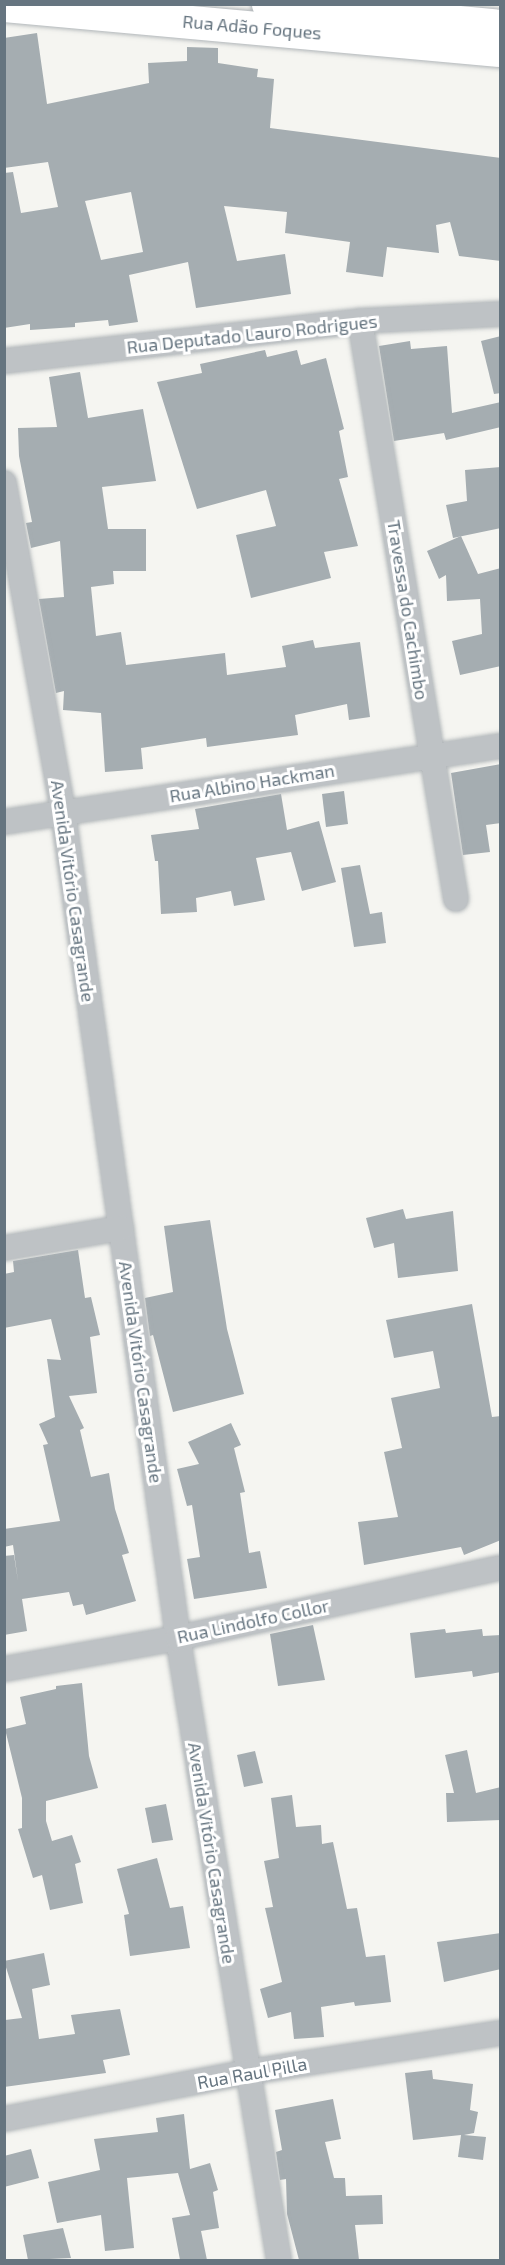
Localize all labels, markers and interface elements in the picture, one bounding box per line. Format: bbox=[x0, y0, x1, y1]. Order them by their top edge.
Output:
street label: Rua Adão Foques bbox=[181, 10, 323, 44]
street label: Rua Deputado Lauro Rodrigues bbox=[126, 310, 378, 358]
street label: Travessa do Cachimbo bbox=[383, 519, 433, 701]
street label: Rua Albino Hackman bbox=[168, 759, 336, 807]
street label: Avenida Vitório Casagrande bbox=[47, 778, 99, 1004]
street label: Avenida Vitório Casagrande bbox=[115, 1259, 167, 1485]
street label: Rua Lindolfo Collor bbox=[175, 1594, 331, 1648]
street label: Avenida Vitório Casagrande bbox=[184, 1741, 240, 1965]
street label: Rua Raul Pilla bbox=[195, 2053, 309, 2093]

